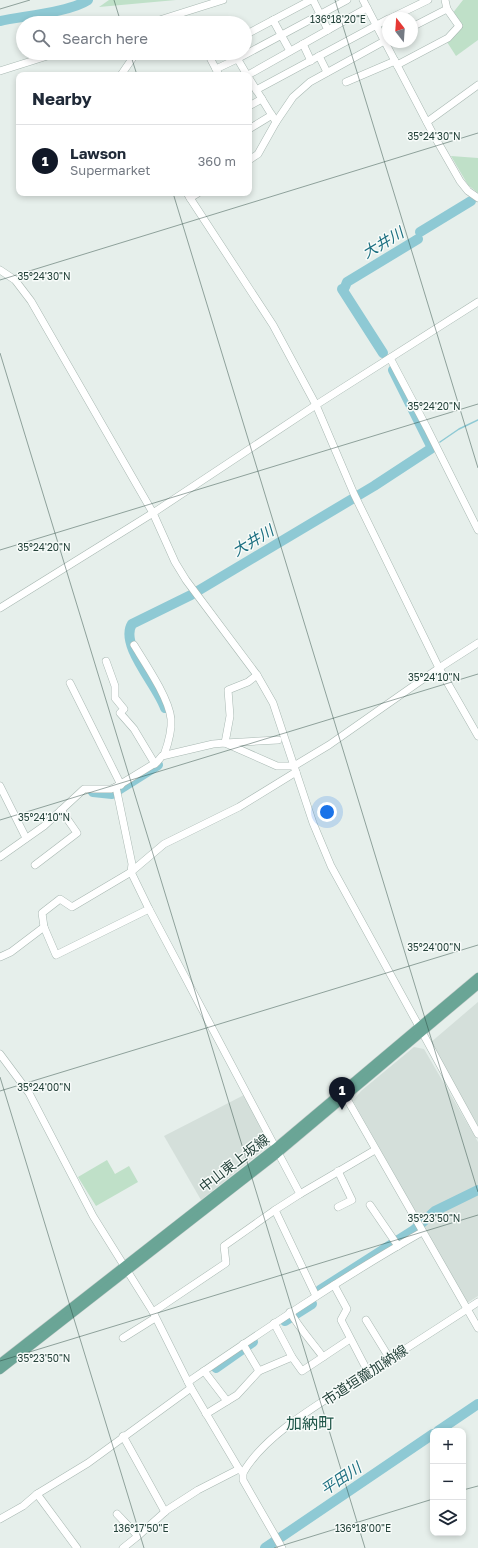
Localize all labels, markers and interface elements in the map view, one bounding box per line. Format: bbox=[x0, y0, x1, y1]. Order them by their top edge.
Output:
north arrow bbox=[382, 12, 418, 48]
text: 136°18'20"E bbox=[310, 13, 366, 25]
search box bbox=[16, 16, 252, 60]
icon: search bbox=[30, 27, 52, 49]
text: Search here bbox=[62, 29, 148, 47]
text: Nearby bbox=[32, 88, 92, 109]
text: 35°24'30"N bbox=[407, 130, 461, 142]
text: Lawson bbox=[70, 144, 126, 162]
text: 1 bbox=[42, 153, 48, 169]
text: 360 m bbox=[198, 153, 236, 169]
text: Supermarket bbox=[70, 162, 151, 178]
water label: 大井川 bbox=[359, 222, 408, 261]
text: 35°24'30"N bbox=[17, 270, 71, 282]
text: 35°24'20"N bbox=[407, 400, 461, 412]
water label: 大井川 bbox=[229, 520, 278, 559]
text: 35°24'20"N bbox=[17, 541, 71, 553]
text: 35°24'10"N bbox=[408, 671, 460, 683]
your location bbox=[317, 802, 337, 822]
text: 35°24'10"N bbox=[18, 811, 70, 823]
text: 35°24'00"N bbox=[407, 941, 461, 953]
pin: 1 bbox=[329, 1077, 355, 1110]
text: 35°24'00"N bbox=[17, 1081, 71, 1093]
street label: 中山東上坂線 bbox=[195, 1130, 272, 1195]
text: 35°23'50"N bbox=[408, 1212, 460, 1224]
street label: 市道垣籠加納線 bbox=[319, 1341, 410, 1408]
text: 35°23'50"N bbox=[18, 1352, 70, 1364]
district label: 加納町 bbox=[286, 1413, 334, 1433]
map controls bbox=[430, 1428, 466, 1536]
button: + bbox=[430, 1428, 466, 1464]
water label: 平田川 bbox=[317, 1457, 366, 1498]
button: − bbox=[430, 1464, 466, 1500]
button: layers bbox=[430, 1500, 466, 1536]
text: 136°17'50"E bbox=[114, 1522, 169, 1534]
text: 136°18'00"E bbox=[335, 1522, 391, 1534]

